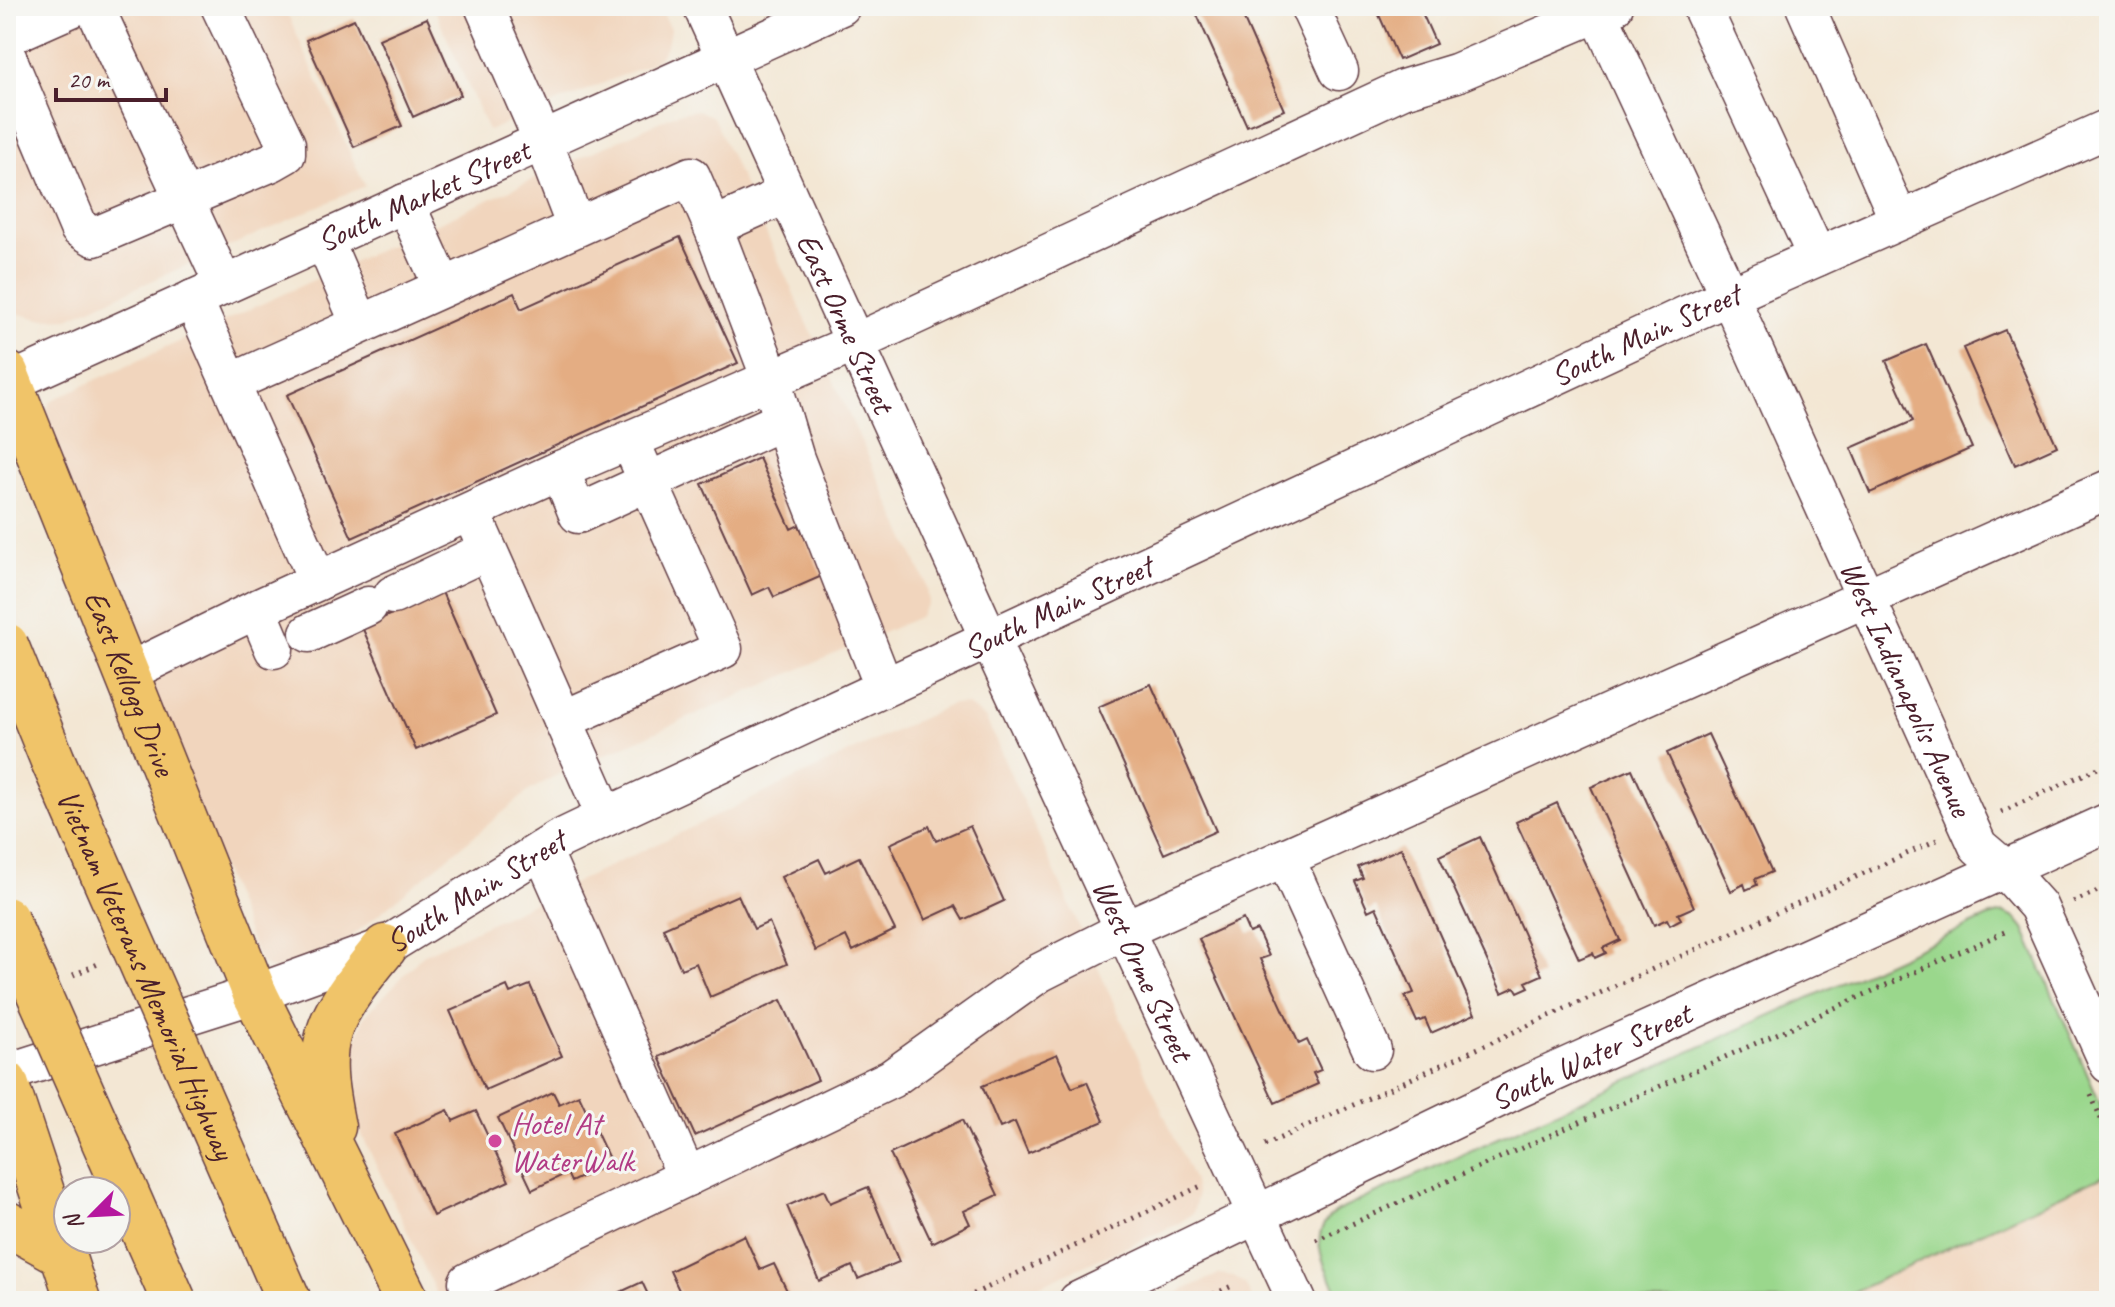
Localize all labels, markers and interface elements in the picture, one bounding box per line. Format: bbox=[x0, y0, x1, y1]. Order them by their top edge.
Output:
scale bar bbox=[56, 52, 166, 102]
text: 20 m bbox=[68, 65, 111, 95]
street label: South Market Street bbox=[311, 128, 539, 261]
street label: East Orme Street bbox=[787, 227, 905, 422]
street label: South Main Street bbox=[1544, 272, 1751, 396]
street label: South Main Street bbox=[957, 544, 1163, 669]
street label: West Indianapolis Avenue bbox=[1831, 554, 1983, 825]
street label: East Kellogg Drive bbox=[74, 585, 186, 784]
street label: Vietnam Veterans Memorial Highway bbox=[47, 783, 245, 1168]
street label: South Main Street bbox=[378, 818, 577, 962]
street label: West Orme Street bbox=[1083, 873, 1204, 1070]
street label: South Water Street bbox=[1483, 992, 1701, 1120]
place label: Hotel At WaterWalk bbox=[511, 1103, 636, 1181]
marker: Hotel At WaterWalk bbox=[486, 1132, 504, 1150]
north arrow bbox=[52, 1175, 132, 1255]
text: N bbox=[58, 1208, 90, 1235]

